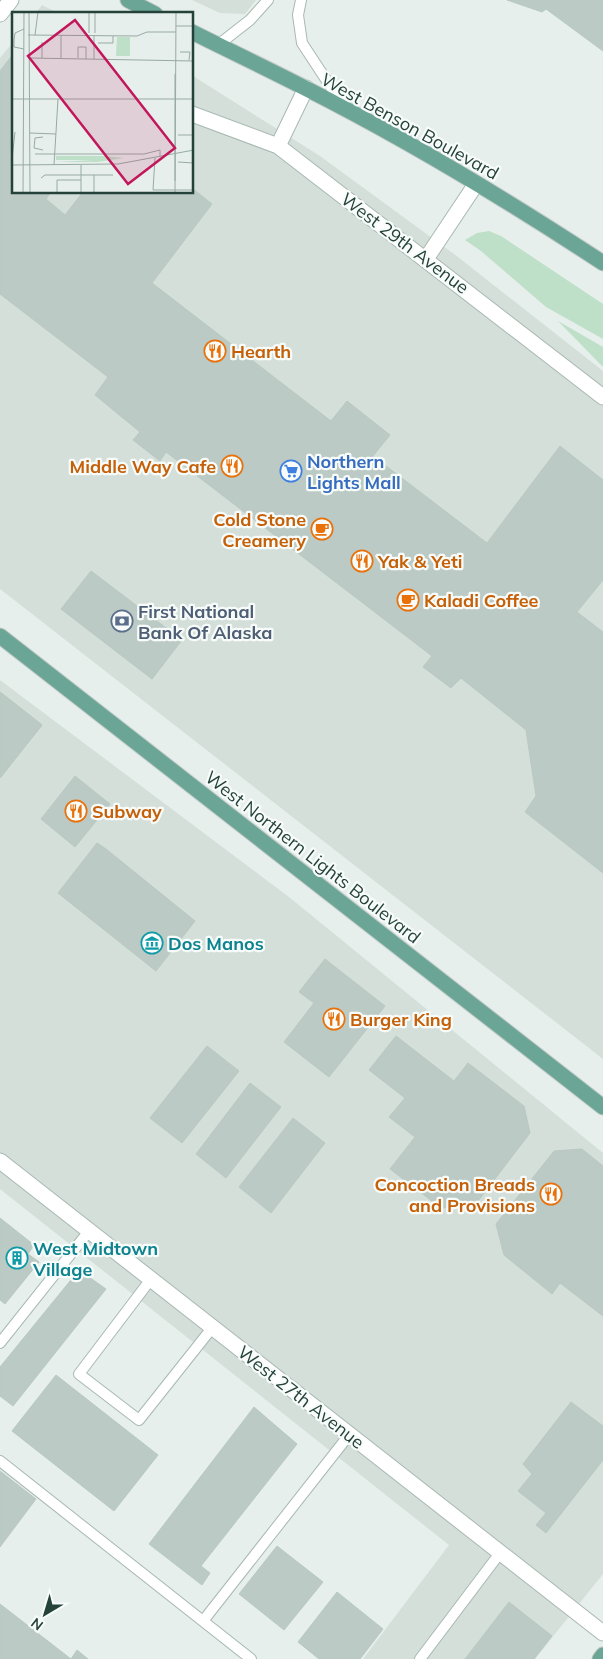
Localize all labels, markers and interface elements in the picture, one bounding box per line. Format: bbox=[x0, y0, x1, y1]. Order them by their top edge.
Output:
inset map bbox=[12, 12, 194, 194]
street label: West Benson Boulevard bbox=[317, 67, 503, 185]
street label: West 29th Avenue bbox=[336, 187, 474, 299]
restaurant icon: Hearth bbox=[203, 339, 227, 363]
place label: Hearth bbox=[231, 340, 291, 363]
place label: Northern Lights Mall bbox=[307, 450, 401, 494]
restaurant icon: Middle Way Cafe bbox=[220, 454, 244, 478]
place label: Middle Way Cafe bbox=[70, 455, 216, 478]
supermarket icon: Northern Lights Mall bbox=[279, 459, 303, 483]
place label: Cold Stone Creamery bbox=[213, 508, 306, 552]
cafe icon: Cold Stone Creamery bbox=[310, 517, 334, 541]
restaurant icon: Yak & Yeti bbox=[350, 549, 374, 573]
place label: Yak & Yeti bbox=[377, 550, 462, 573]
cafe icon: Kaladi Coffee bbox=[396, 588, 420, 612]
place label: Kaladi Coffee bbox=[424, 589, 539, 612]
place label: First National Bank Of Alaska bbox=[138, 600, 272, 644]
bank icon: First National Bank Of Alaska bbox=[110, 609, 134, 633]
street label: West Northern Lights Boulevard bbox=[201, 766, 425, 948]
restaurant icon: Subway bbox=[64, 799, 88, 823]
place label: Subway bbox=[92, 800, 162, 823]
museum icon: Dos Manos bbox=[140, 931, 164, 955]
place label: Dos Manos bbox=[168, 932, 264, 955]
restaurant icon: Burger King bbox=[322, 1007, 346, 1031]
place label: Burger King bbox=[350, 1008, 452, 1031]
place label: Concoction Breads and Provisions bbox=[375, 1173, 535, 1217]
restaurant icon: Concoction Breads and Provisions bbox=[539, 1182, 563, 1206]
place label: West Midtown Village bbox=[32, 1237, 158, 1281]
building icon: West Midtown Village bbox=[5, 1246, 29, 1270]
street label: West 27th Avenue bbox=[233, 1340, 369, 1454]
north arrow bbox=[20, 1589, 70, 1639]
text: N bbox=[27, 1614, 47, 1635]

